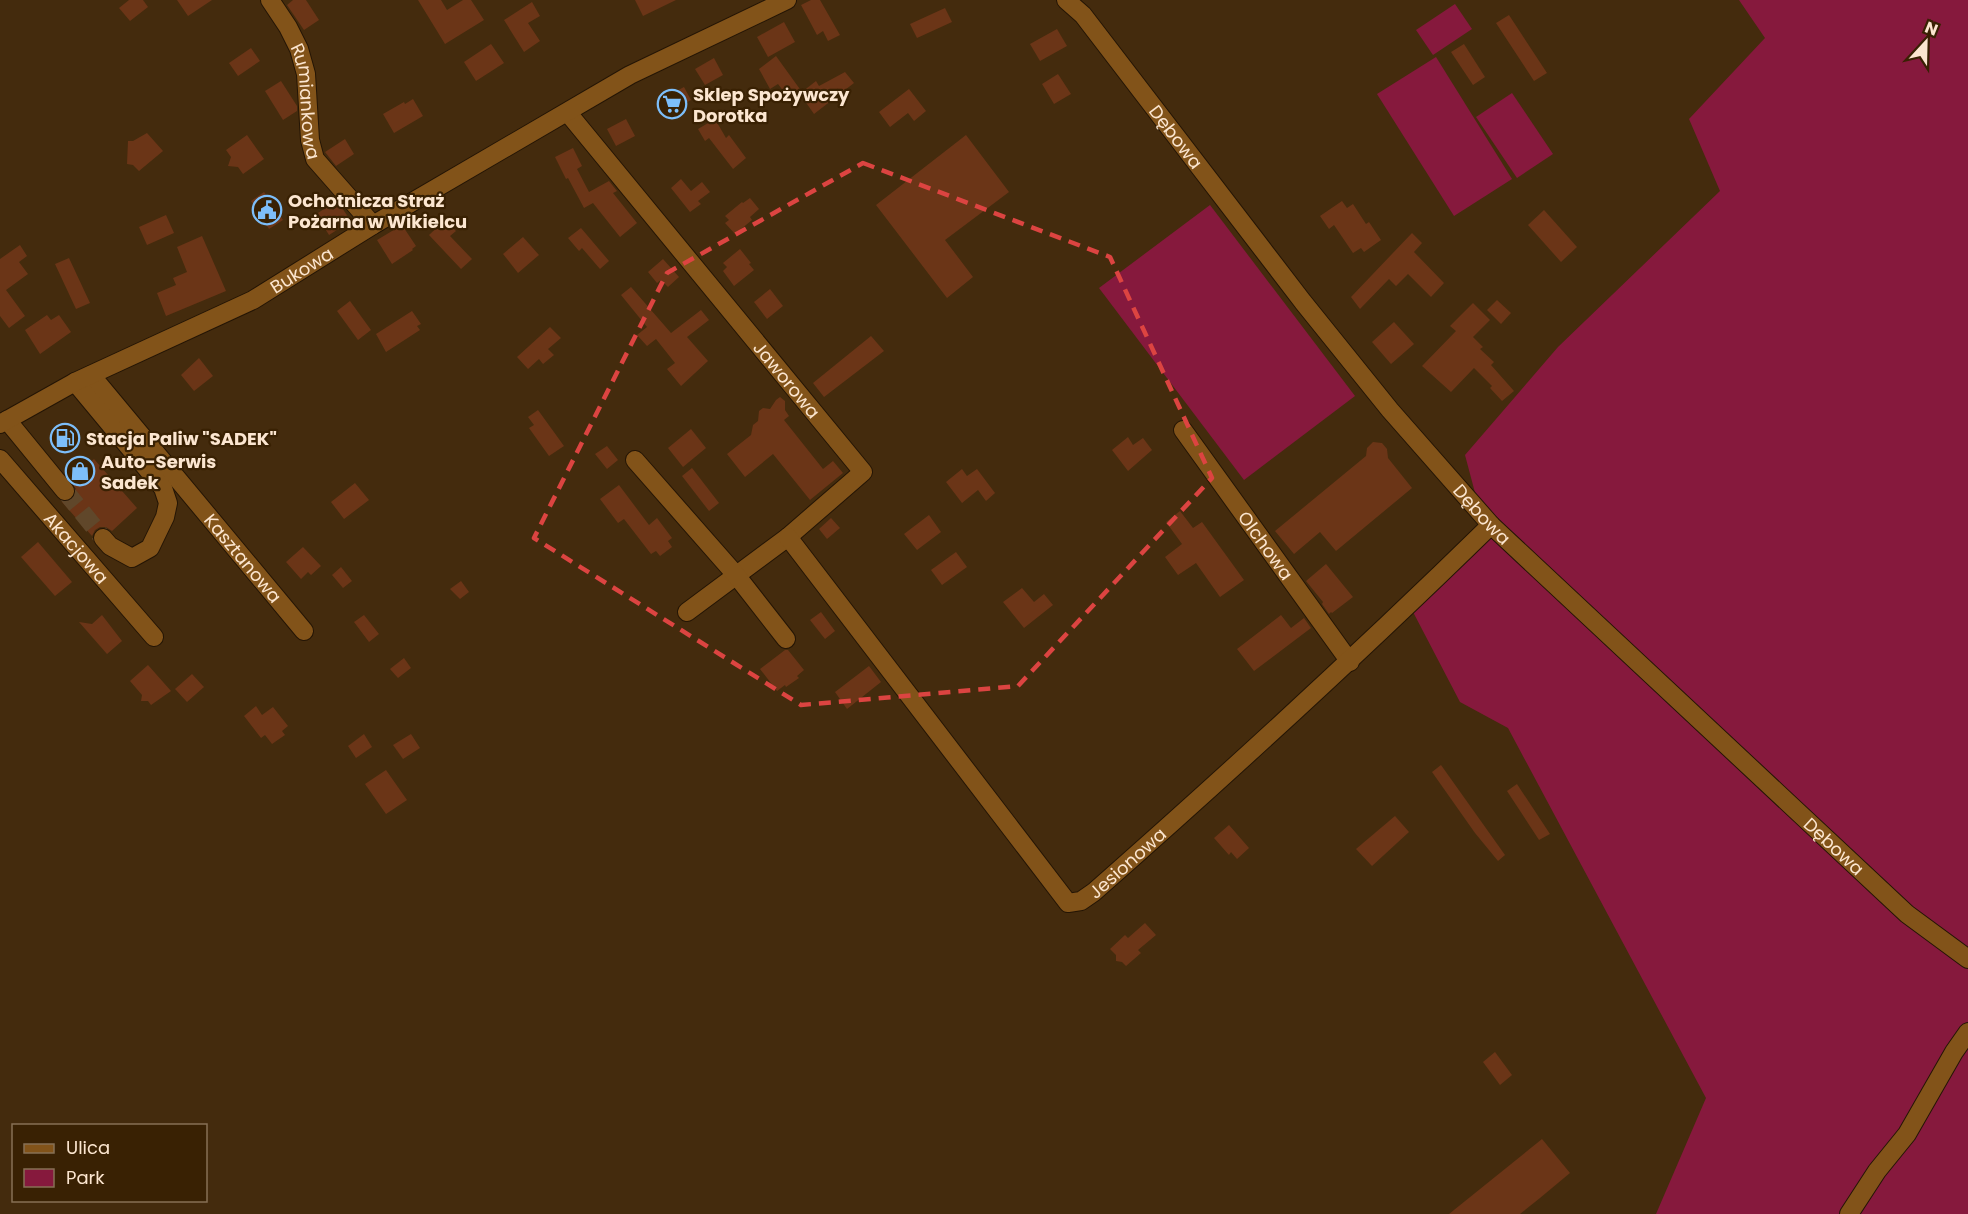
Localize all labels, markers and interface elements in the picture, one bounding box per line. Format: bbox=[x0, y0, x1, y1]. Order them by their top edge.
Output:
north arrow bbox=[1896, 12, 1956, 72]
text: N bbox=[1922, 16, 1941, 41]
street label: Rumiankowa bbox=[285, 38, 327, 162]
place label: Sklep Spożywczy Dorotka bbox=[693, 82, 850, 128]
supermarket icon: Sklep Spożywczy Dorotka bbox=[656, 88, 688, 120]
street label: Dębowa bbox=[1144, 100, 1209, 174]
place label: Ochotnicza Straż Pożarna w Wikielcu bbox=[288, 188, 467, 234]
public building icon: Ochotnicza Straż Pożarna w Wikielcu bbox=[251, 194, 283, 226]
street label: Bukowa bbox=[265, 241, 338, 299]
street label: Jaworowa bbox=[748, 336, 826, 423]
fuel station icon: Stacja Paliw "SADEK" bbox=[49, 422, 81, 454]
place label: Stacja Paliw "SADEK" bbox=[86, 426, 277, 451]
place label: Auto-Serwis Sadek bbox=[101, 449, 216, 495]
shop icon: Auto-Serwis Sadek bbox=[64, 455, 96, 487]
street label: Dębowa bbox=[1448, 478, 1517, 550]
street label: Akacjowa bbox=[38, 506, 115, 589]
street label: Olchowa bbox=[1233, 506, 1299, 585]
street label: Kasztanowa bbox=[199, 508, 288, 608]
street label: Dębowa bbox=[1799, 811, 1870, 881]
street label: Jesionowa bbox=[1083, 821, 1171, 904]
legend bbox=[12, 1124, 207, 1202]
text: Ulica bbox=[66, 1135, 110, 1160]
text: Park bbox=[66, 1165, 105, 1190]

